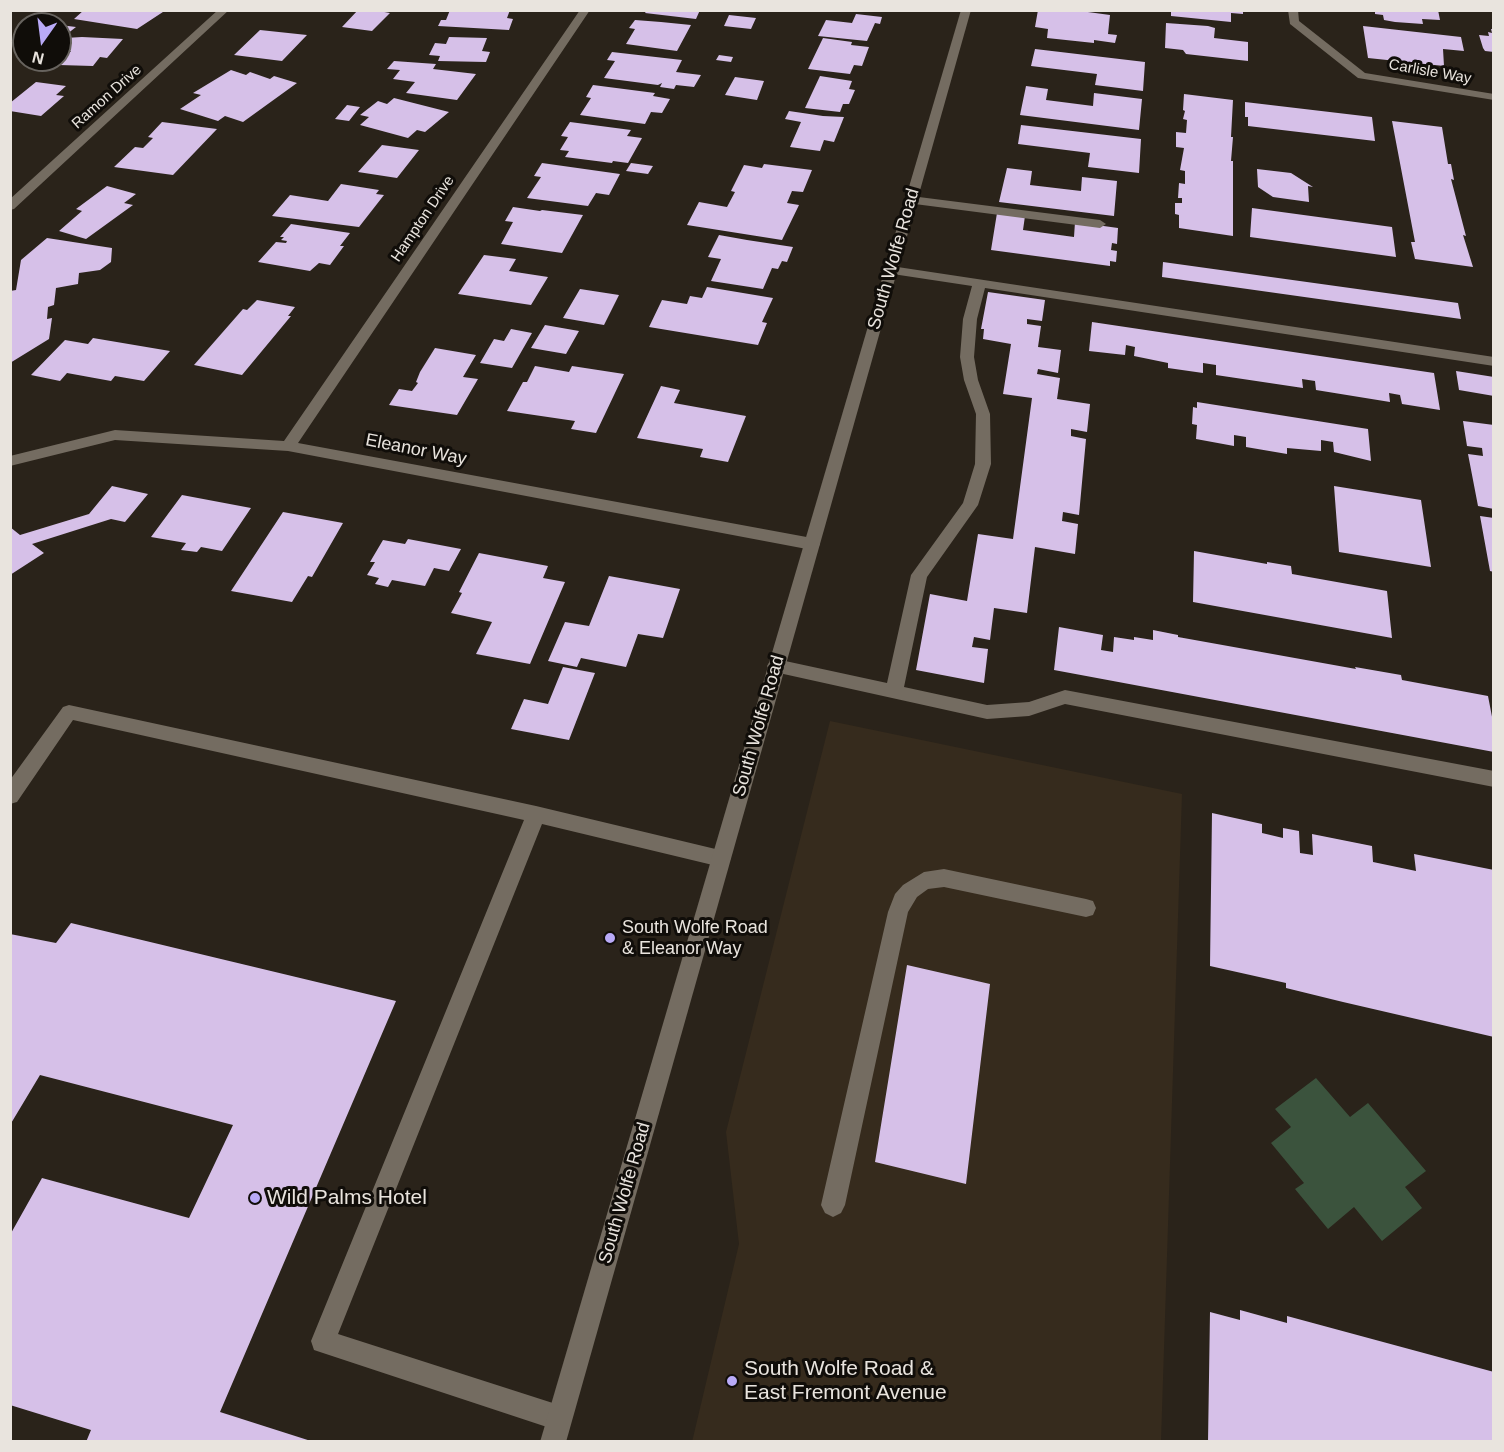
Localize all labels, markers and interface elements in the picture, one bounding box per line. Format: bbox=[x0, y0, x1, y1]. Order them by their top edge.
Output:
north arrow bbox=[12, 12, 72, 72]
text: N bbox=[30, 48, 46, 68]
street label: Carlisle Way bbox=[1387, 56, 1473, 88]
street label: Ramon Drive bbox=[68, 61, 146, 133]
street label: Hampton Drive bbox=[388, 173, 458, 265]
street label: South Wolfe Road bbox=[864, 186, 924, 332]
street label: Eleanor Way bbox=[364, 430, 468, 470]
street label: South Wolfe Road bbox=[729, 653, 789, 799]
place label: South Wolfe Road & Eleanor Way bbox=[622, 917, 768, 960]
marker: South Wolfe Road & Eleanor Way bbox=[603, 931, 617, 945]
street label: South Wolfe Road bbox=[595, 1120, 655, 1266]
place label: Wild Palms Hotel bbox=[267, 1185, 427, 1211]
marker: Wild Palms Hotel bbox=[248, 1191, 262, 1205]
place label: South Wolfe Road & East Fremont Avenue bbox=[744, 1356, 947, 1406]
marker: South Wolfe Road & East Fremont Avenue bbox=[725, 1374, 739, 1388]

